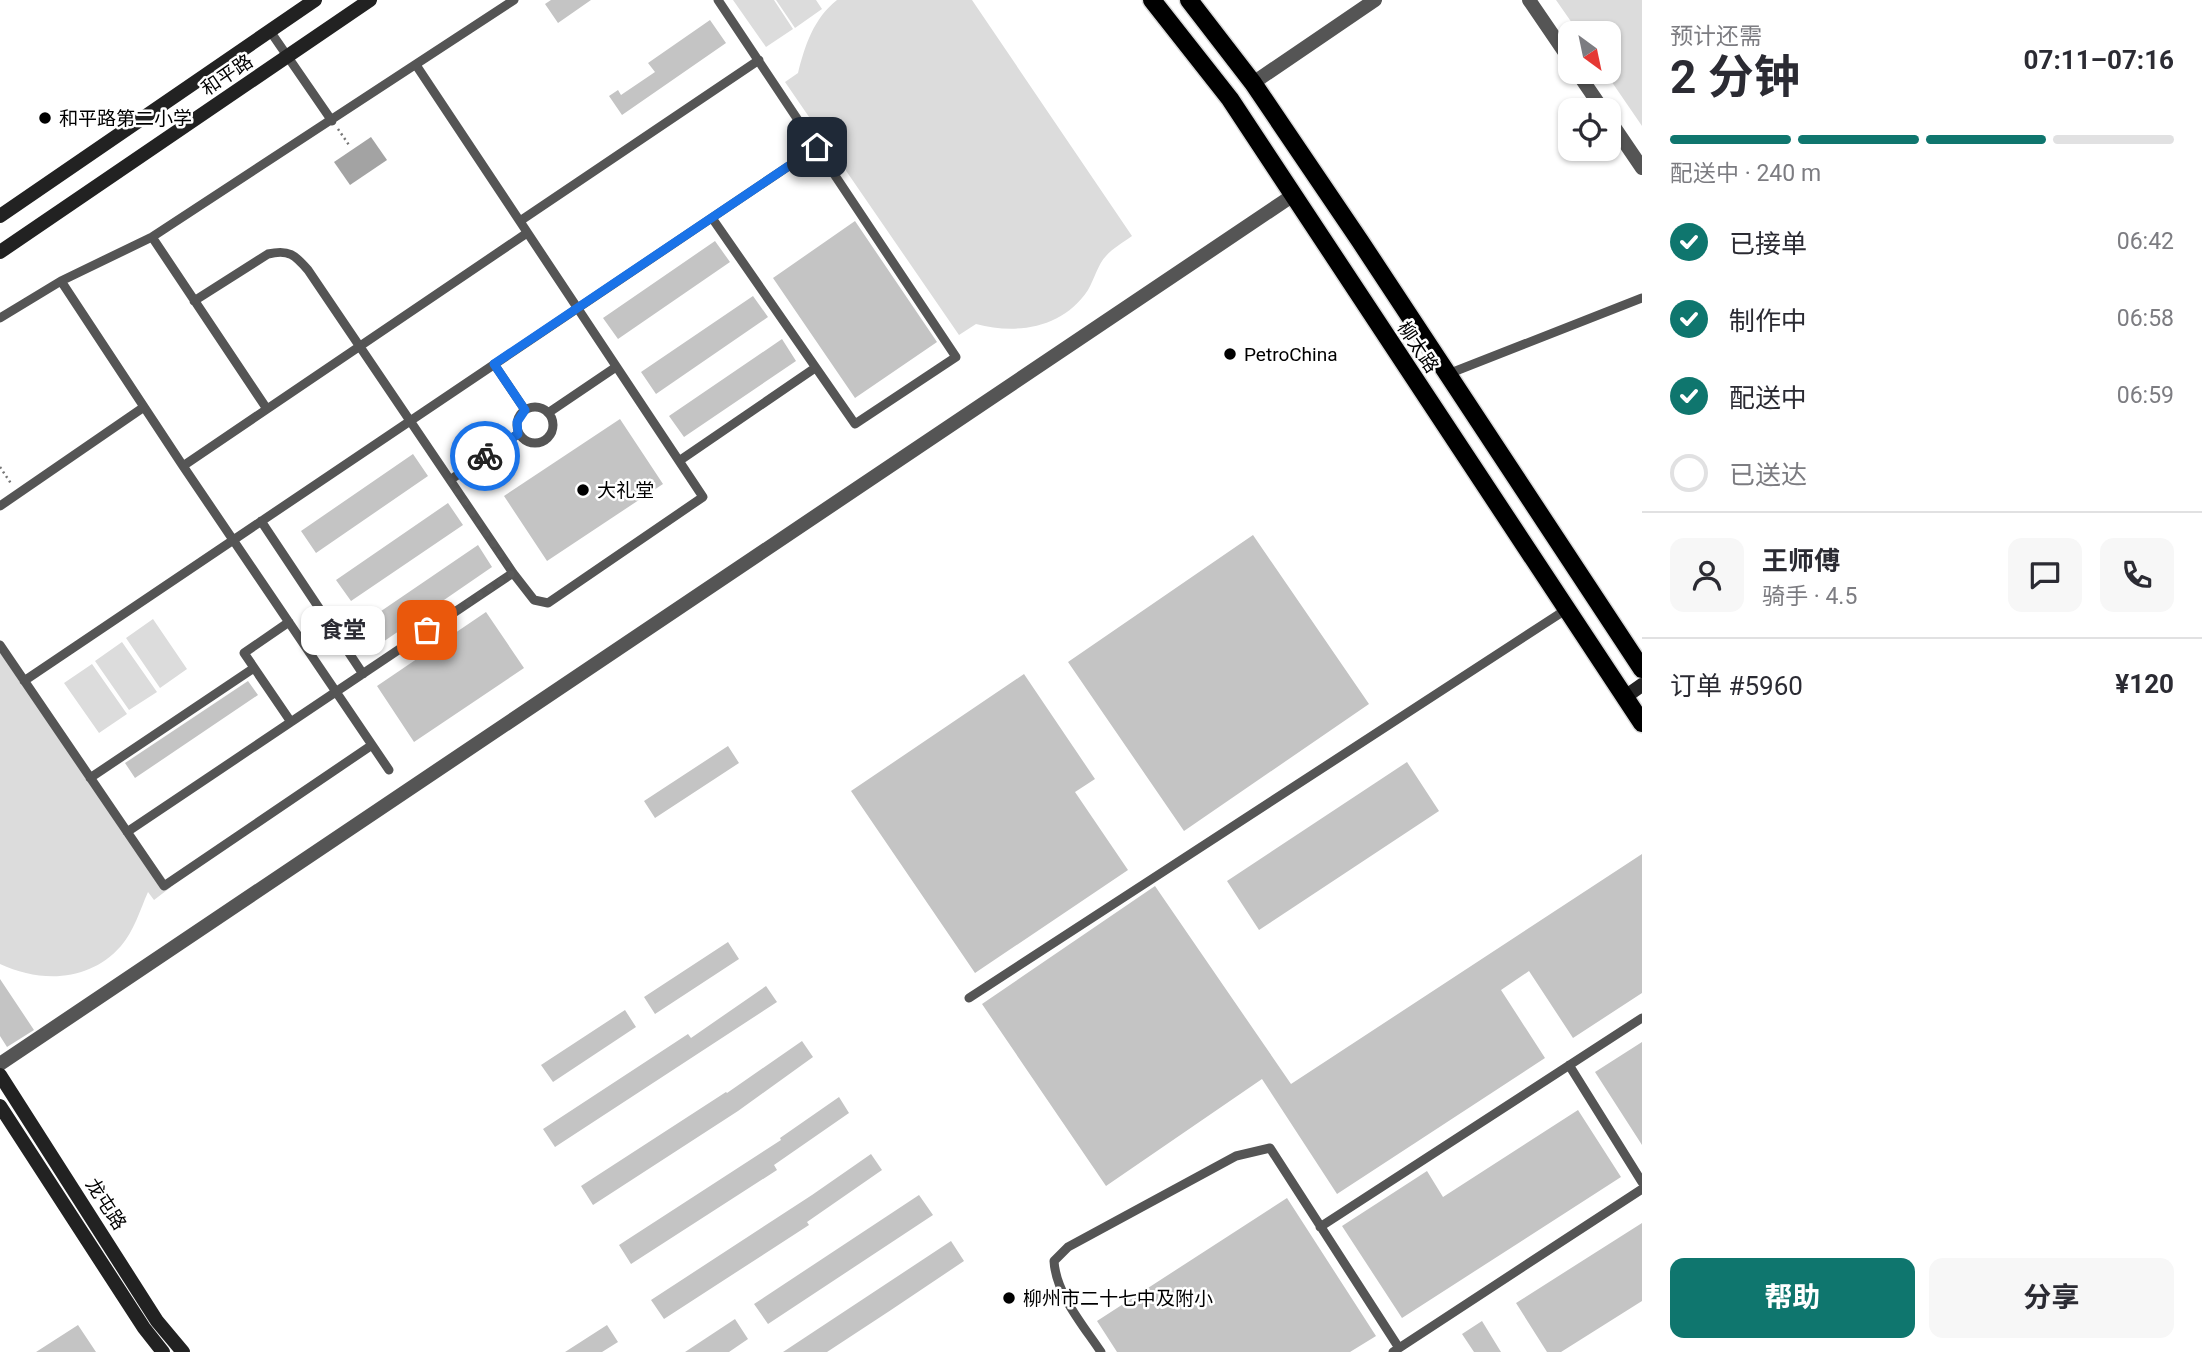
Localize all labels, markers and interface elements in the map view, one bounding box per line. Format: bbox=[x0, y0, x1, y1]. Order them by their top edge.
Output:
north arrow bbox=[1558, 21, 1620, 84]
map controls bbox=[1558, 21, 1621, 161]
text: 预计还需 bbox=[1670, 23, 1762, 50]
text: 07:11–07:16 bbox=[2024, 45, 2174, 75]
street label: 和平路 bbox=[197, 50, 257, 100]
text: 2 分钟 bbox=[1670, 50, 1800, 104]
button: locate bbox=[1558, 98, 1621, 161]
place label: 和平路第二小学 bbox=[59, 107, 192, 130]
marker: 和平路第二小学 bbox=[37, 110, 53, 126]
pin bbox=[787, 117, 847, 177]
icon: home bbox=[798, 128, 836, 166]
text: 配送中 · 240 m bbox=[1670, 160, 1821, 187]
icon: check bbox=[1670, 223, 1708, 261]
text: 06:42 bbox=[2117, 228, 2174, 255]
text: 已接单 bbox=[1729, 229, 1807, 259]
icon: check bbox=[1670, 300, 1708, 338]
text: 06:58 bbox=[2117, 305, 2174, 332]
text: 制作中 bbox=[1729, 306, 1807, 336]
street label: 柳太路 bbox=[1393, 317, 1443, 377]
place label: PetroChina bbox=[1244, 343, 1338, 366]
marker: PetroChina bbox=[1222, 346, 1238, 362]
icon: check bbox=[1670, 377, 1708, 415]
text: 06:59 bbox=[2117, 382, 2174, 409]
text: 配送中 bbox=[1729, 383, 1807, 413]
courier bbox=[450, 421, 520, 491]
icon: bike bbox=[466, 437, 504, 475]
text: 已送达 bbox=[1729, 460, 1807, 490]
place label: 大礼堂 bbox=[597, 479, 654, 502]
marker: 大礼堂 bbox=[575, 482, 591, 498]
button: person bbox=[1670, 538, 1744, 612]
button: chat bbox=[2008, 538, 2082, 612]
button: phone bbox=[2100, 538, 2174, 612]
text: 王师傅 bbox=[1762, 546, 1840, 576]
text: 骑手 · 4.5 bbox=[1762, 583, 1857, 610]
pin bbox=[397, 600, 457, 660]
callout: 食堂 bbox=[301, 606, 385, 654]
icon: bag bbox=[408, 611, 446, 649]
text: 食堂 bbox=[320, 617, 366, 644]
text: ¥120 bbox=[2115, 669, 2174, 699]
text: 订单 #5960 bbox=[1670, 671, 1803, 701]
street label: 龙屯路 bbox=[81, 1174, 131, 1234]
button: 帮助 bbox=[1670, 1258, 1915, 1338]
button: 分享 bbox=[1929, 1258, 2174, 1338]
place label: 柳州市二十七中及附小 bbox=[1023, 1287, 1213, 1310]
marker: 柳州市二十七中及附小 bbox=[1001, 1290, 1017, 1306]

